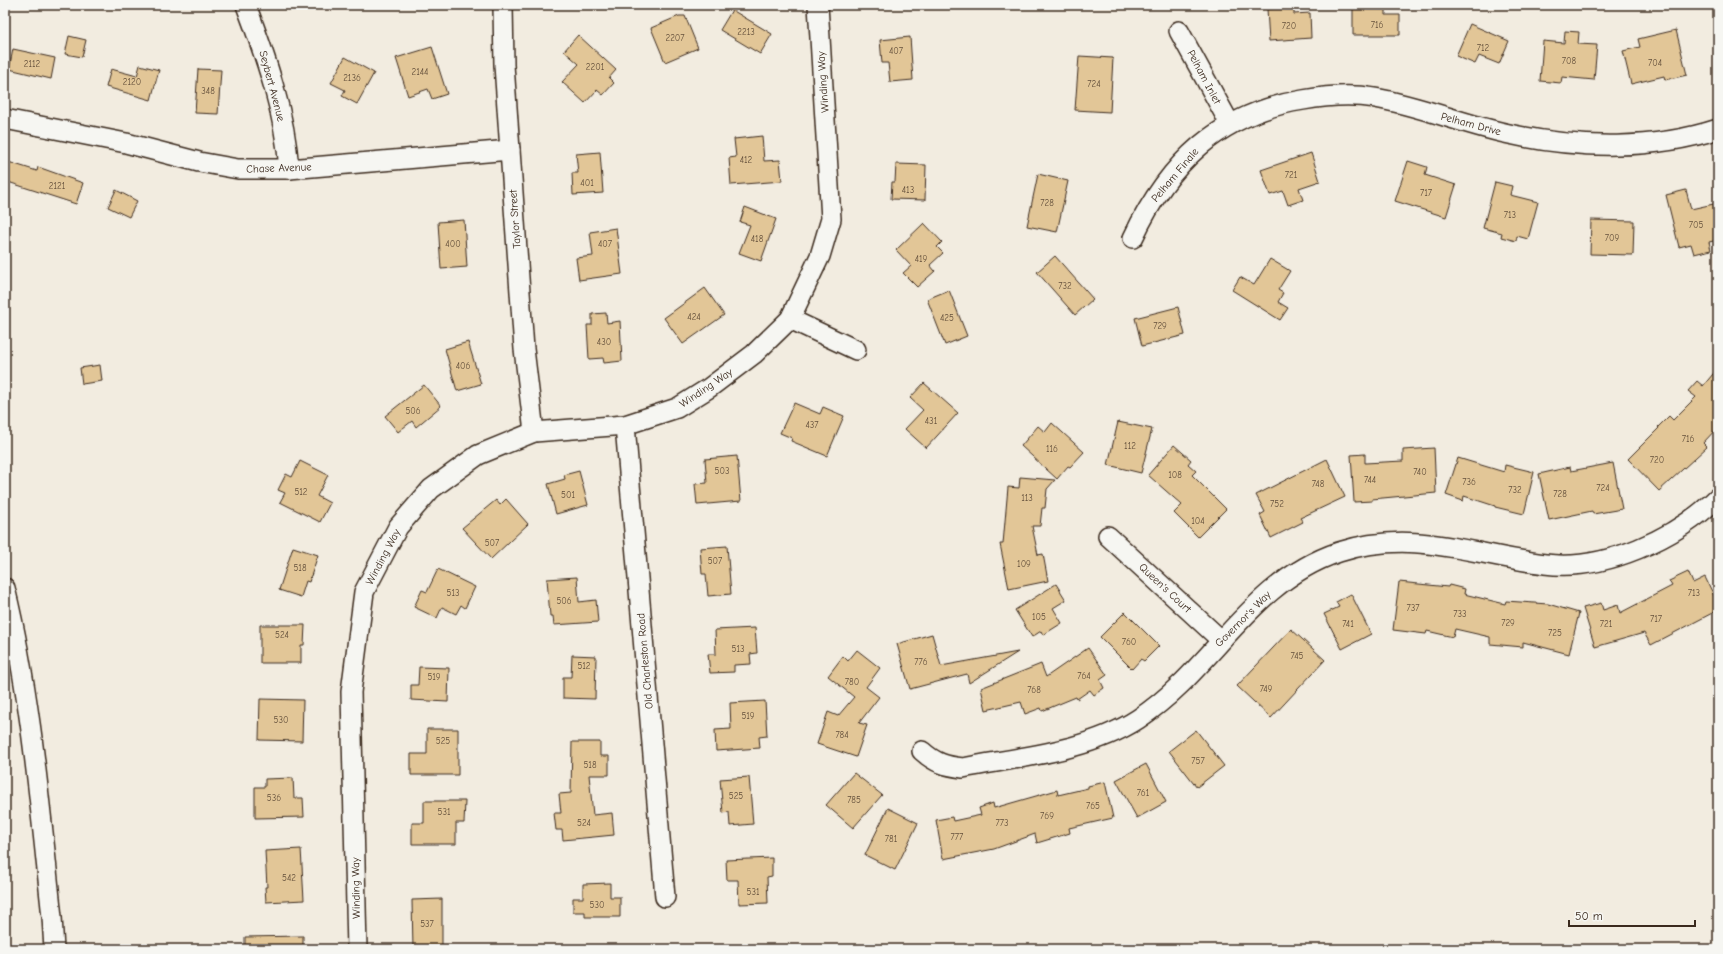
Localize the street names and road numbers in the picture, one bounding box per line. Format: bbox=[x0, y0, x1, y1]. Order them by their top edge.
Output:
street label: Pelham Inlet bbox=[1184, 48, 1224, 107]
street label: Seybert Avenue bbox=[256, 49, 288, 123]
street label: Winding Way bbox=[814, 51, 832, 113]
street label: Pelham Drive bbox=[1440, 110, 1503, 138]
street label: Pelham Finale bbox=[1149, 145, 1202, 205]
street label: Chase Avenue bbox=[246, 160, 312, 176]
street label: Taylor Street bbox=[506, 188, 524, 249]
street label: Winding Way bbox=[677, 365, 735, 411]
street label: Winding Way bbox=[363, 527, 403, 587]
street label: Queen's Court bbox=[1136, 561, 1194, 616]
street label: Governor's Way bbox=[1212, 588, 1274, 650]
street label: Old Charleston Road bbox=[634, 612, 656, 710]
street label: Winding Way bbox=[349, 857, 363, 919]

